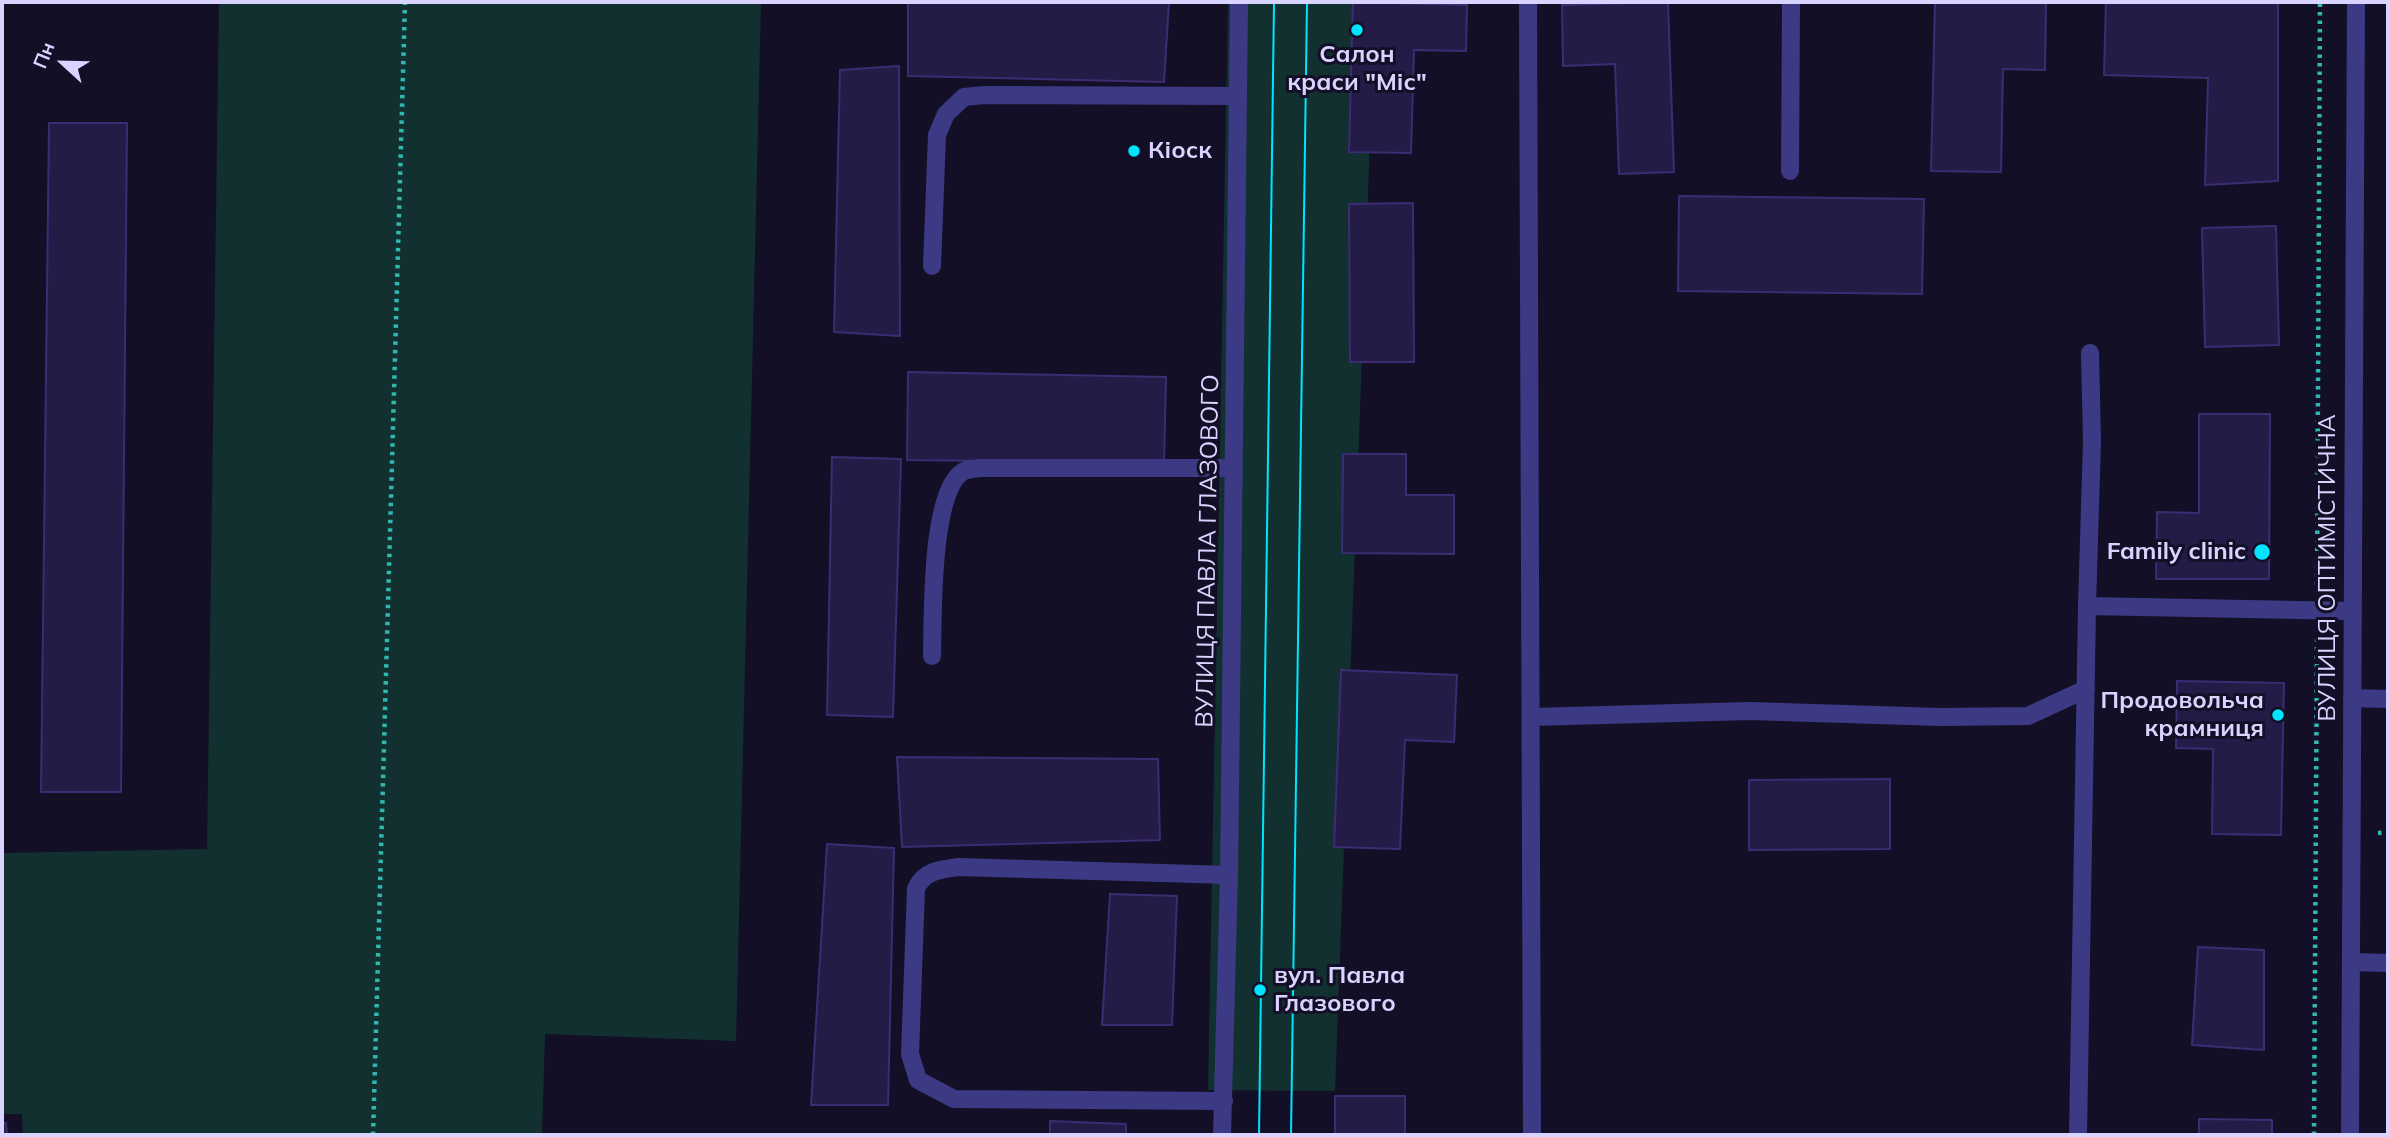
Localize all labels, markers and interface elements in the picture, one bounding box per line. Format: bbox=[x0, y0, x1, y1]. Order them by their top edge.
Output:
marker: Салон краси "Міс" bbox=[1349, 22, 1365, 38]
north arrow bbox=[28, 28, 98, 98]
text: Пн bbox=[27, 38, 60, 72]
place label: Салон краси "Міс" bbox=[1287, 41, 1427, 97]
place label: Кіоск bbox=[1148, 137, 1212, 165]
marker: Кіоск bbox=[1126, 143, 1142, 159]
street label: ВУЛИЦЯ ПАВЛА ГЛАЗОВОГО bbox=[1191, 374, 1225, 728]
street label: ВУЛИЦЯ ОПТИМІСТИЧНА bbox=[2314, 414, 2342, 722]
place label: Family clinic bbox=[2107, 538, 2246, 566]
marker: Family clinic bbox=[2252, 542, 2272, 562]
place label: Продовольча крамниця bbox=[2100, 687, 2264, 743]
marker: Продовольча крамниця bbox=[2270, 707, 2286, 723]
place label: вул. Павла Глазового bbox=[1274, 962, 1405, 1018]
marker: вул. Павла Глазового bbox=[1252, 982, 1268, 998]

